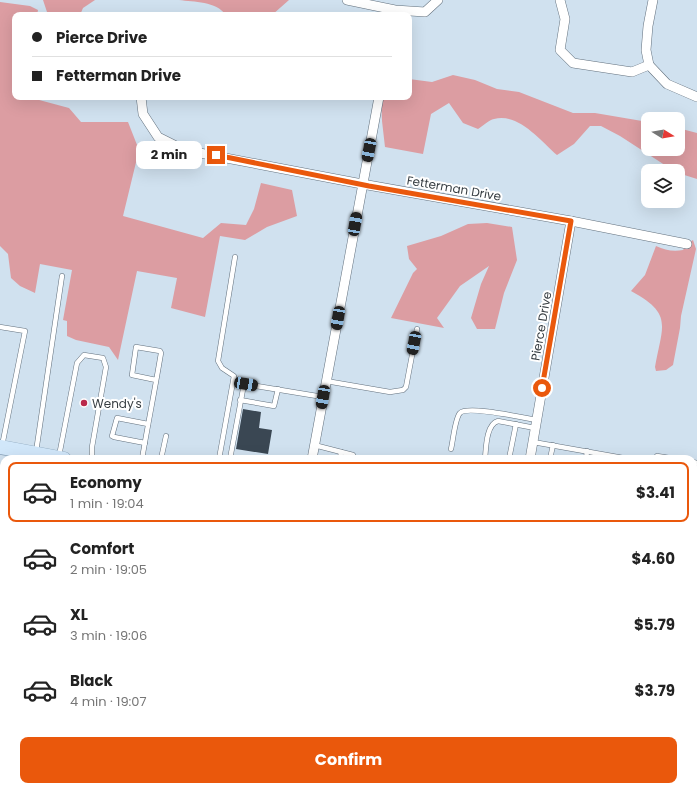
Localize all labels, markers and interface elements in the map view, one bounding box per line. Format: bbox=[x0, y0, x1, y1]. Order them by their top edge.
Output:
text: Pierce Drive bbox=[56, 27, 147, 48]
text: Fetterman Drive bbox=[56, 65, 181, 86]
north arrow bbox=[641, 112, 685, 156]
map controls bbox=[641, 112, 685, 208]
car bbox=[361, 137, 377, 163]
callout: 2 min bbox=[136, 141, 202, 169]
text: 2 min bbox=[151, 145, 187, 164]
route end bbox=[207, 146, 225, 164]
button: layers bbox=[641, 164, 685, 208]
street label: Fetterman Drive bbox=[405, 171, 503, 205]
car bbox=[347, 211, 363, 237]
street label: Pierce Drive bbox=[527, 290, 555, 362]
car bbox=[330, 305, 346, 331]
car bbox=[406, 330, 422, 356]
car bbox=[233, 376, 259, 392]
route start bbox=[533, 379, 551, 397]
car bbox=[315, 384, 331, 410]
place label: Wendy's bbox=[92, 395, 142, 412]
marker: Wendy's bbox=[79, 398, 89, 408]
text: Economy bbox=[70, 472, 142, 493]
icon: car bbox=[22, 474, 58, 510]
text: $3.41 bbox=[636, 482, 675, 503]
text: 1 min · 19:04 bbox=[70, 494, 144, 513]
text: Comfort bbox=[70, 538, 134, 559]
icon: car bbox=[22, 540, 58, 576]
text: $4.60 bbox=[631, 548, 675, 569]
text: 2 min · 19:05 bbox=[70, 560, 147, 579]
text: XL bbox=[70, 604, 88, 625]
icon: car bbox=[22, 606, 58, 642]
text: $5.79 bbox=[634, 614, 675, 635]
text: 3 min · 19:06 bbox=[70, 626, 147, 645]
text: Black bbox=[70, 670, 113, 691]
icon: car bbox=[22, 672, 58, 708]
text: $3.79 bbox=[635, 680, 675, 701]
text: 4 min · 19:07 bbox=[70, 692, 147, 711]
button: Confirm bbox=[20, 737, 677, 783]

